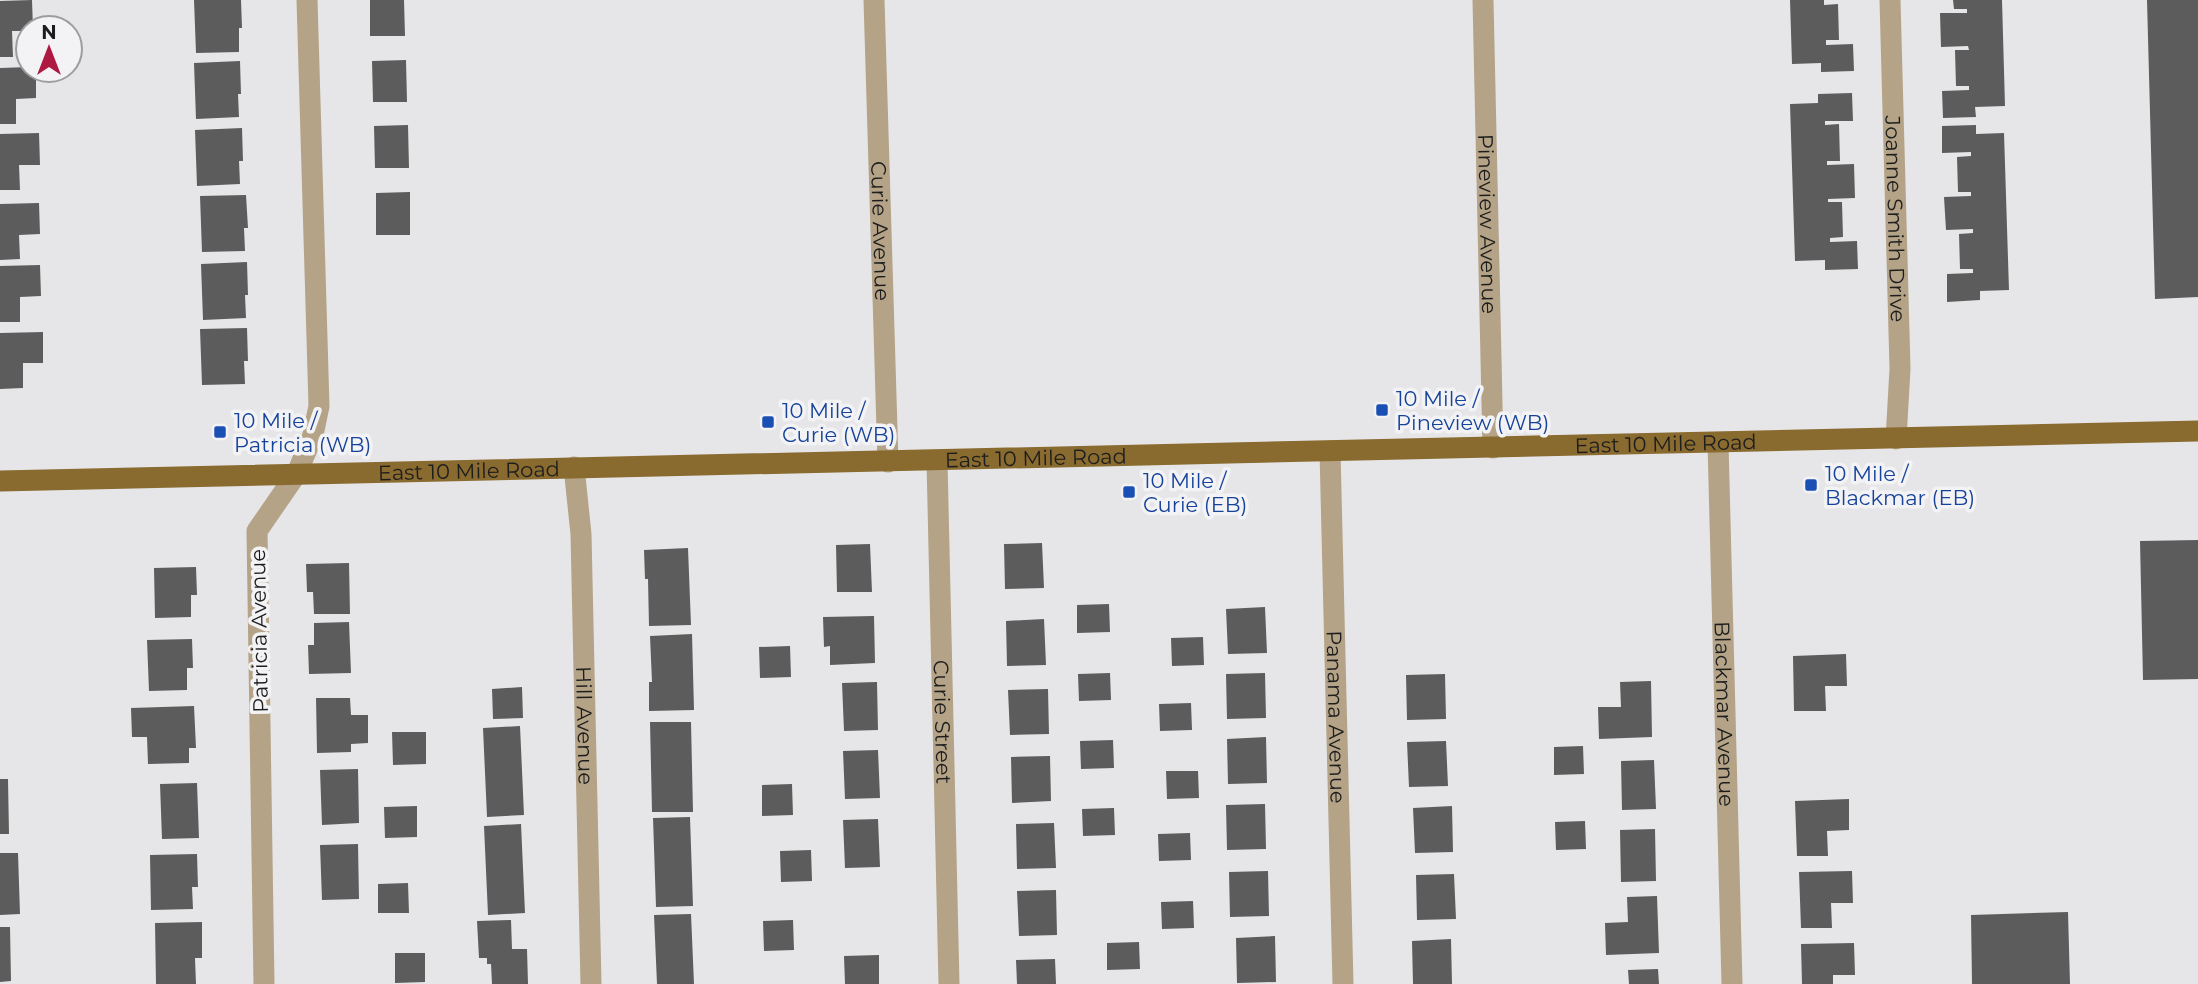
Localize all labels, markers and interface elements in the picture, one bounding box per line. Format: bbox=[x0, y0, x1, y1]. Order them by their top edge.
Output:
north arrow bbox=[14, 14, 84, 84]
text: N bbox=[41, 21, 57, 44]
street label: Joanne Smith Drive bbox=[1881, 114, 1911, 323]
street label: Pineview Avenue bbox=[1473, 134, 1503, 314]
street label: Curie Avenue bbox=[866, 161, 896, 301]
place label: 10 Mile / Pineview (WB) bbox=[1396, 386, 1550, 435]
place label: 10 Mile / Curie (WB) bbox=[782, 398, 895, 447]
marker: 10 Mile / Pineview (WB) bbox=[1374, 402, 1390, 418]
place label: 10 Mile / Patricia (WB) bbox=[234, 408, 371, 457]
marker: 10 Mile / Curie (WB) bbox=[760, 414, 776, 430]
marker: 10 Mile / Patricia (WB) bbox=[212, 424, 228, 440]
street label: East 10 Mile Road bbox=[1574, 429, 1757, 458]
street label: East 10 Mile Road bbox=[944, 443, 1127, 472]
street label: East 10 Mile Road bbox=[378, 456, 560, 485]
place label: 10 Mile / Blackmar (EB) bbox=[1825, 461, 1975, 510]
place label: 10 Mile / Curie (EB) bbox=[1143, 468, 1247, 517]
marker: 10 Mile / Blackmar (EB) bbox=[1803, 477, 1819, 493]
marker: 10 Mile / Curie (EB) bbox=[1121, 484, 1137, 500]
street label: Patricia Avenue bbox=[245, 549, 273, 713]
street label: Blackmar Avenue bbox=[1710, 621, 1740, 807]
street label: Panama Avenue bbox=[1322, 630, 1351, 804]
street label: Curie Street bbox=[929, 660, 957, 784]
street label: Hill Avenue bbox=[571, 666, 599, 785]

